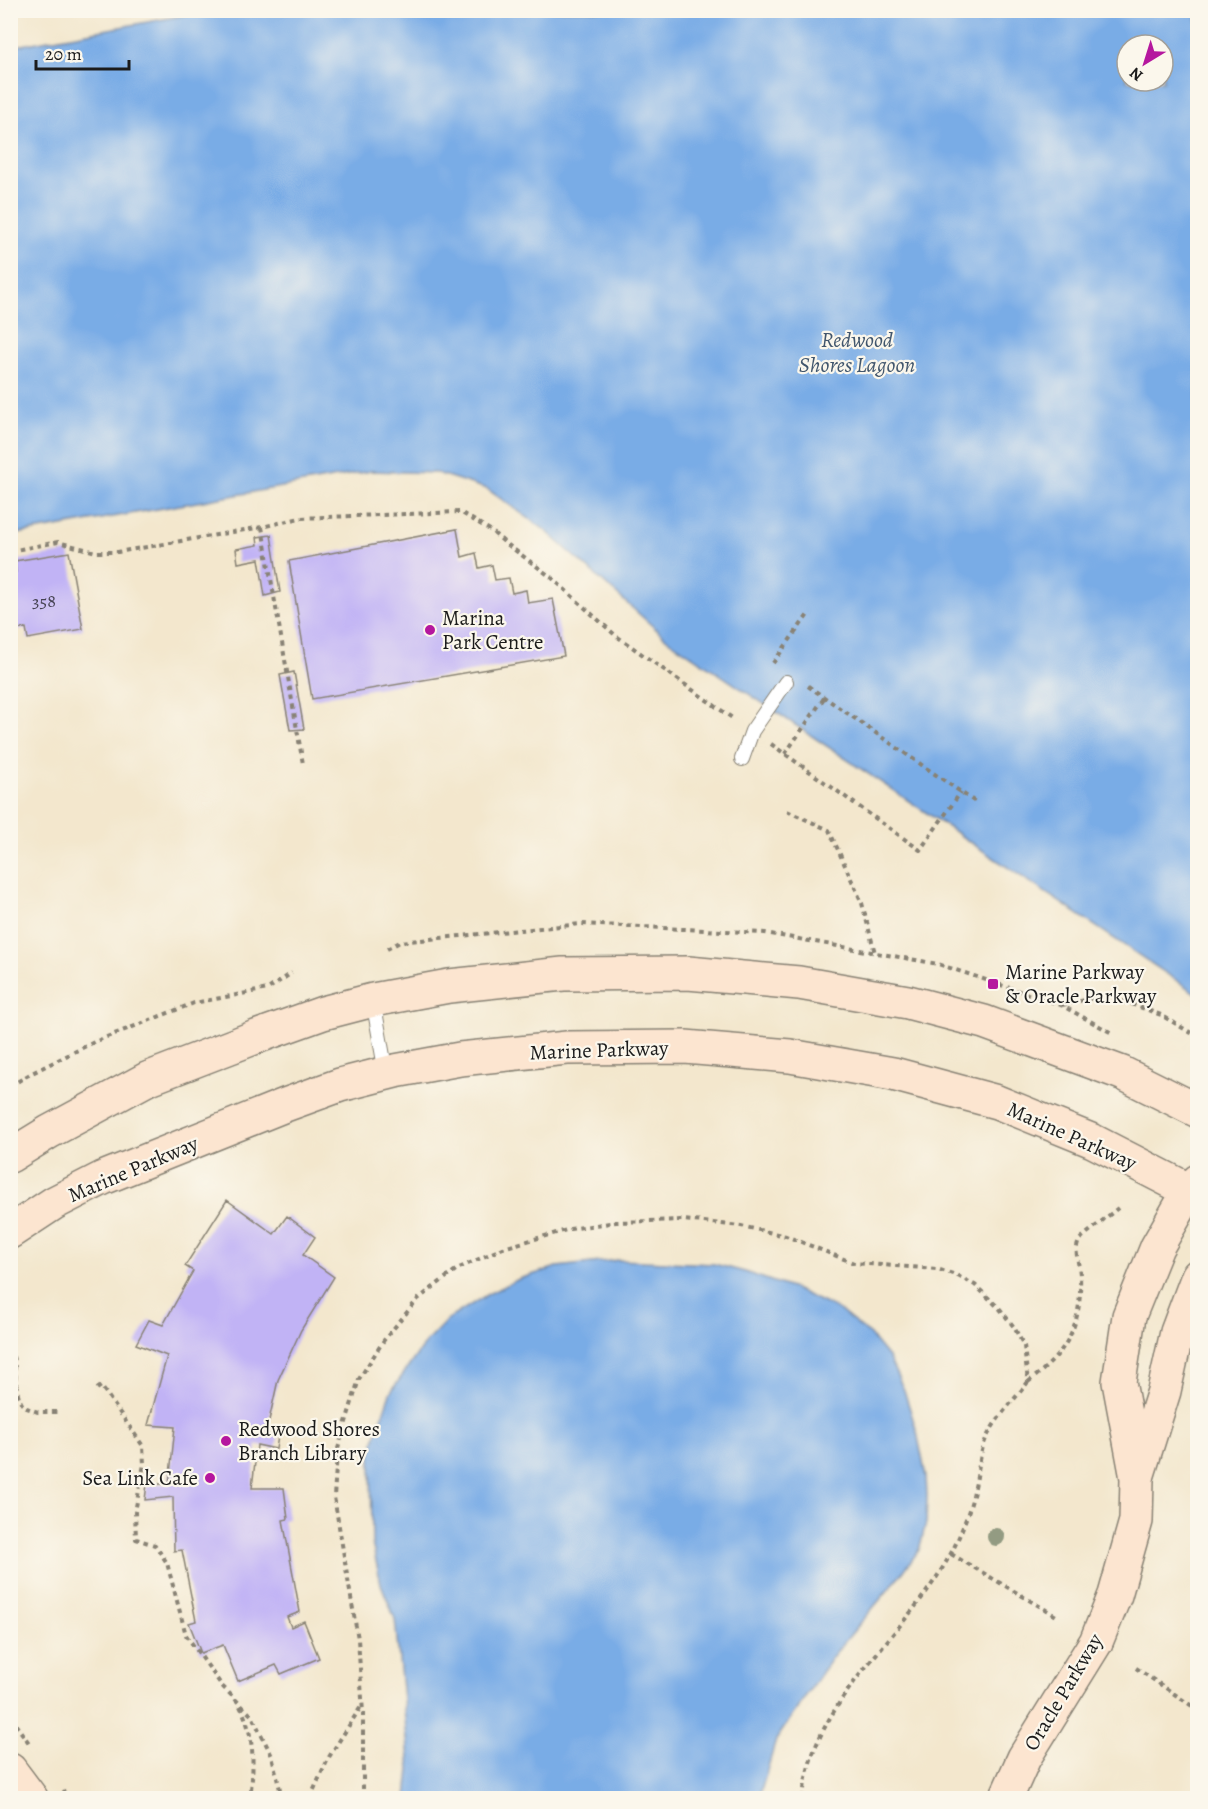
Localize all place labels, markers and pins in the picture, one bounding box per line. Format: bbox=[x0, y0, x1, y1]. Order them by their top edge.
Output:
place label: Marina Park Centre bbox=[442, 604, 543, 656]
marker: Marina Park Centre bbox=[423, 623, 437, 637]
place label: Marine Parkway & Oracle Parkway bbox=[1005, 958, 1157, 1010]
marker: Marine Parkway & Oracle Parkway bbox=[986, 977, 1000, 991]
place label: Redwood Shores Branch Library bbox=[238, 1415, 380, 1467]
marker: Redwood Shores Branch Library bbox=[219, 1434, 233, 1448]
place label: Sea Link Cafe bbox=[82, 1464, 198, 1492]
marker: Sea Link Cafe bbox=[203, 1471, 217, 1485]

